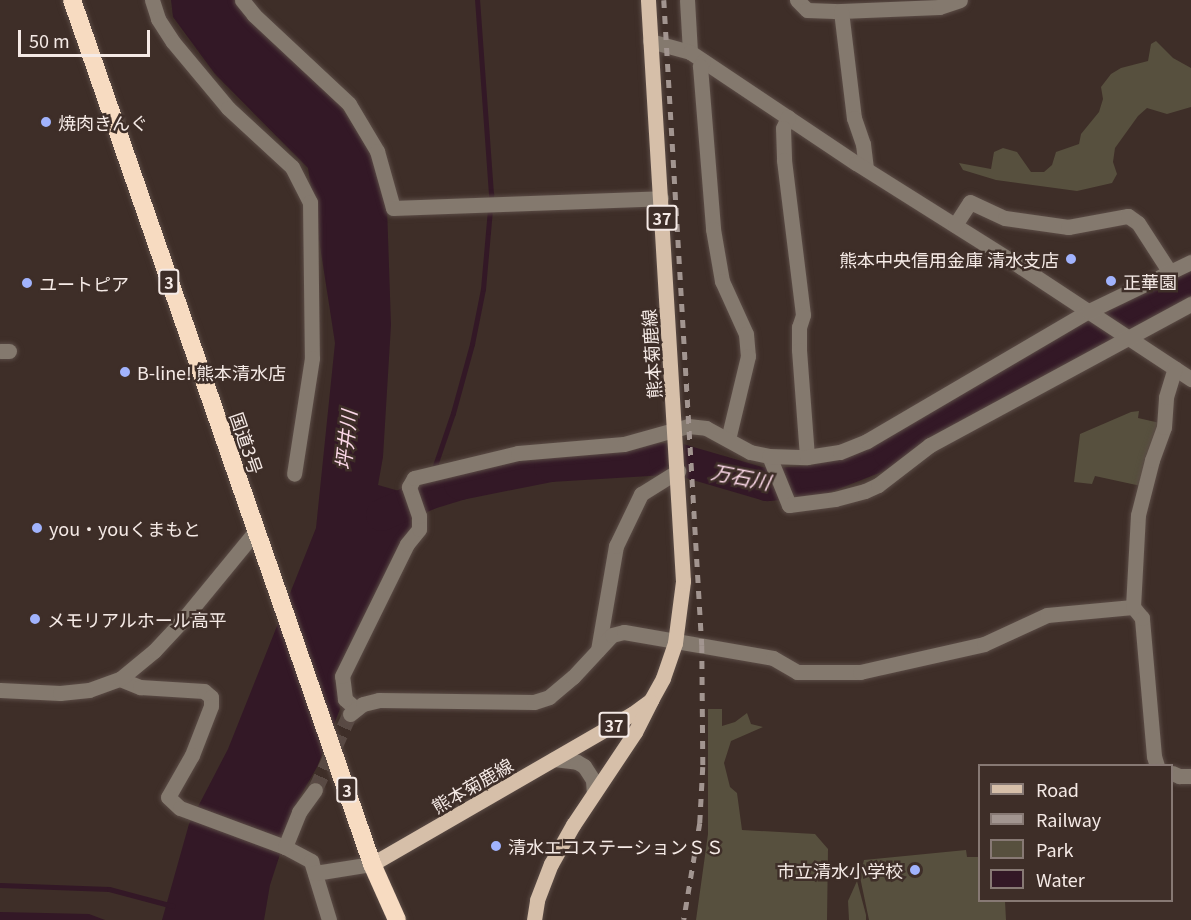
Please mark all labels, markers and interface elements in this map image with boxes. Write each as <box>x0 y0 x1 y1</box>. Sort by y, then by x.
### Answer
scale bar <box>21 18 153 56</box>
text: 50 m <box>29 27 70 53</box>
place label: 焼肉きんぐ <box>58 111 148 133</box>
marker: 焼肉きんぐ <box>39 115 53 129</box>
road number: 37 <box>646 205 678 231</box>
place label: 熊本中央信用金庫 清水支店 <box>839 248 1059 270</box>
marker: 熊本中央信用金庫 清水支店 <box>1064 252 1078 266</box>
road number: 3 <box>157 269 181 295</box>
place label: 正華園 <box>1123 270 1177 292</box>
place label: ユートピア <box>39 272 129 294</box>
marker: 正華園 <box>1104 274 1118 288</box>
marker: ユートピア <box>20 276 34 290</box>
street label: 熊本菊鹿線 <box>637 308 665 400</box>
place label: B-line! 熊本清水店 <box>137 361 286 383</box>
marker: B-line! 熊本清水店 <box>118 365 132 379</box>
street label: 国道3号 <box>226 409 268 477</box>
water label: 坪井川 <box>330 409 360 471</box>
water label: 万石川 <box>709 458 773 494</box>
place label: you・youくまもと <box>49 517 201 539</box>
marker: you・youくまもと <box>30 521 44 535</box>
place label: メモリアルホール高平 <box>47 608 227 630</box>
marker: メモリアルホール高平 <box>28 612 42 626</box>
road number: 37 <box>598 712 630 738</box>
street label: 熊本菊鹿線 <box>428 753 516 817</box>
legend <box>978 764 1173 902</box>
text: Road <box>1036 776 1079 802</box>
road number: 3 <box>335 777 359 803</box>
text: Railway <box>1036 806 1101 832</box>
place label: 清水エコステーションＳＳ <box>508 835 724 857</box>
text: Park <box>1036 836 1074 862</box>
marker: 清水エコステーションＳＳ <box>489 839 503 853</box>
place label: 市立清水小学校 <box>777 859 903 881</box>
marker: 市立清水小学校 <box>908 863 922 877</box>
text: Water <box>1036 866 1085 892</box>

